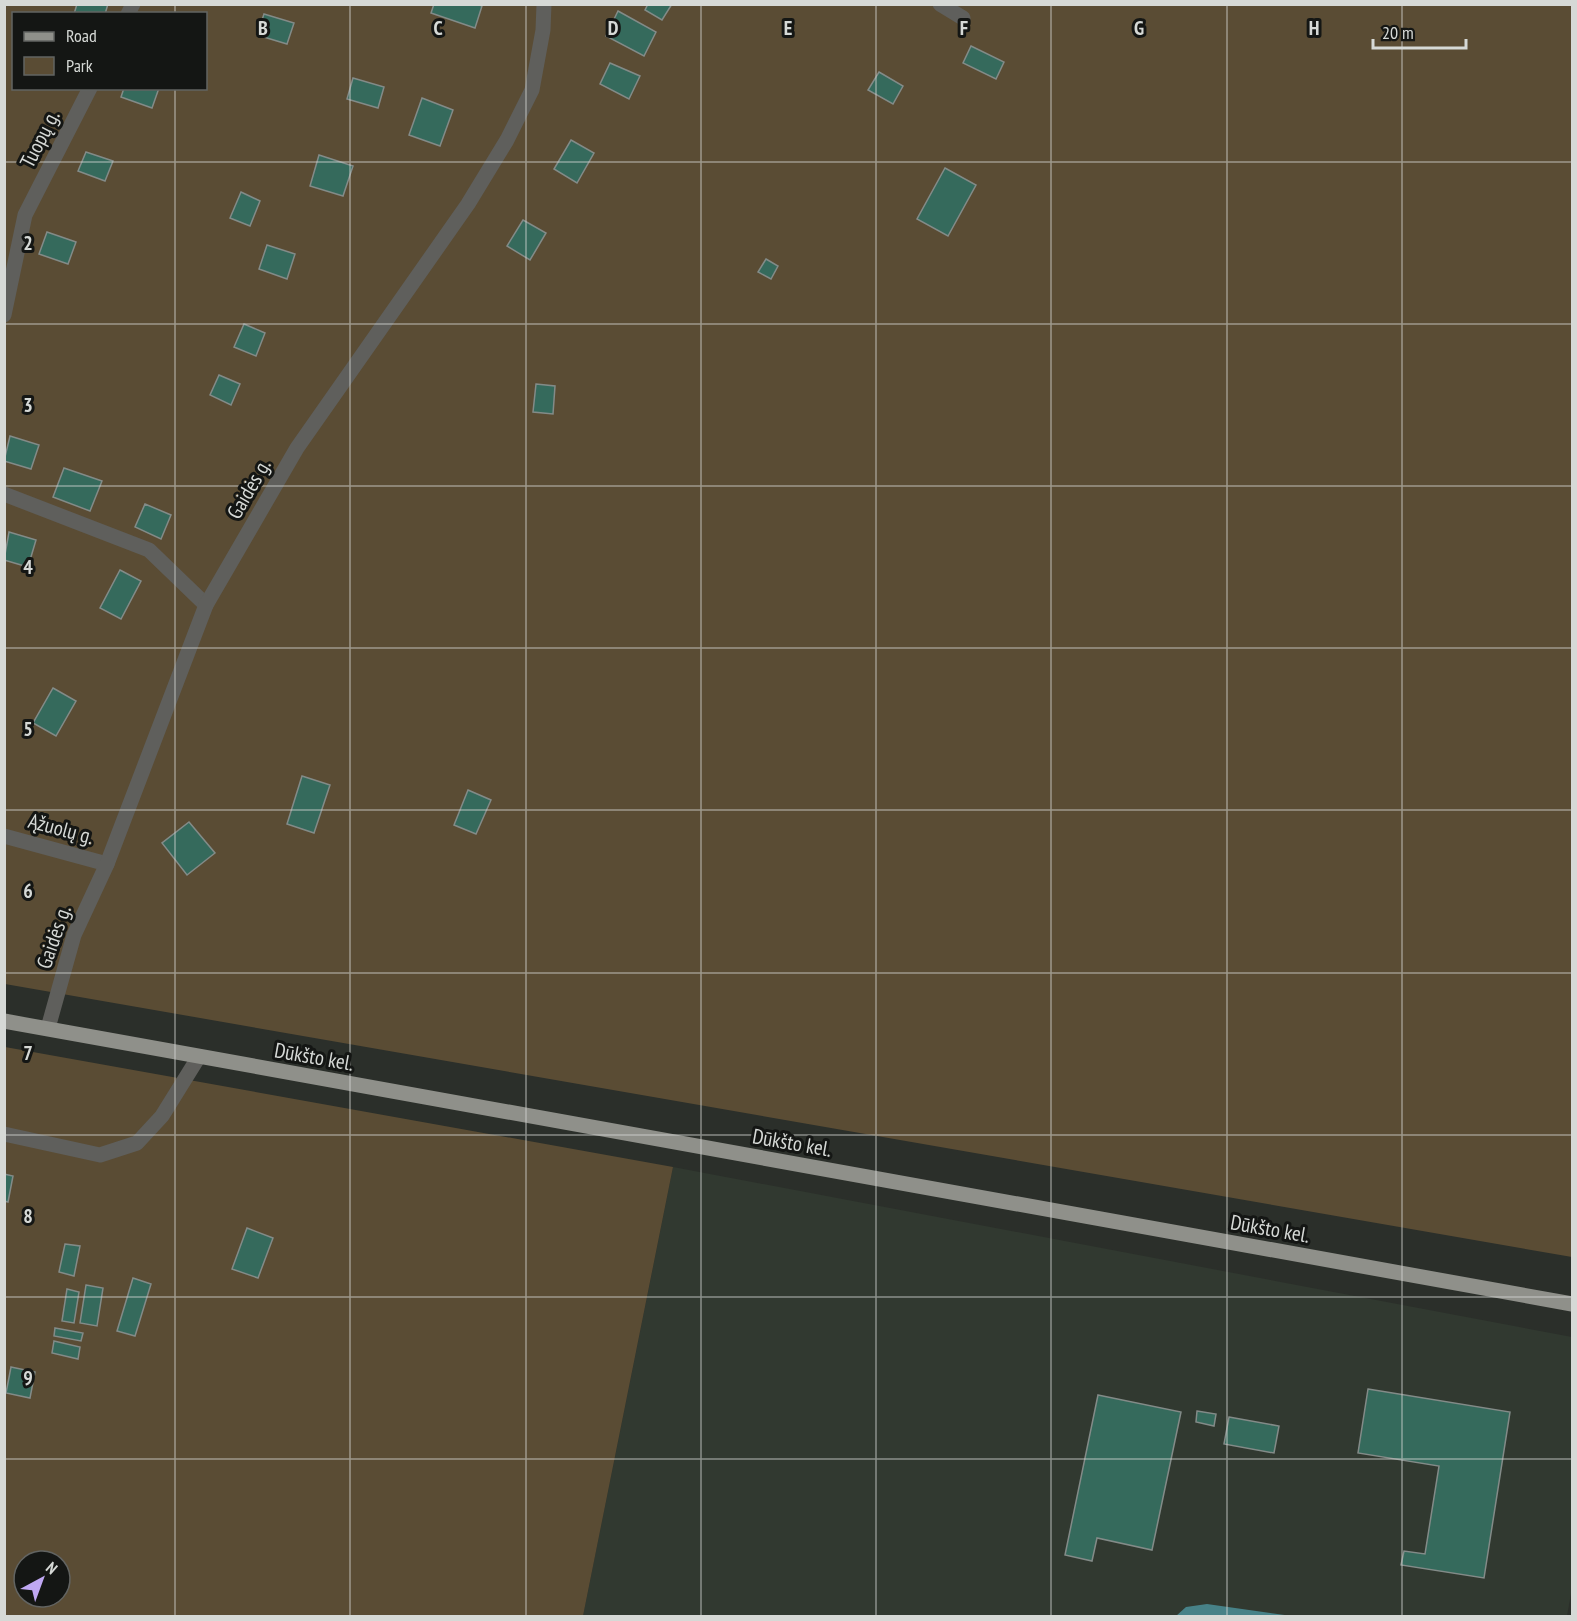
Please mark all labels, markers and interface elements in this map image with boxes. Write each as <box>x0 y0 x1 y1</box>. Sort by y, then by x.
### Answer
legend <box>12 12 207 90</box>
scale bar <box>1373 12 1466 50</box>
text: B <box>258 15 268 41</box>
text: C <box>433 15 443 41</box>
text: D <box>608 15 619 41</box>
text: E <box>784 15 792 41</box>
text: F <box>960 15 968 41</box>
text: G <box>1134 15 1144 41</box>
text: H <box>1309 15 1319 41</box>
text: 20 m <box>1382 21 1414 44</box>
text: Road <box>66 24 97 47</box>
text: Park <box>66 54 93 77</box>
street label: Tuopų g. <box>14 105 66 172</box>
text: 2 <box>23 230 33 256</box>
text: 3 <box>23 392 33 418</box>
street label: Gaidės g. <box>221 454 277 524</box>
text: 4 <box>23 554 33 580</box>
text: 5 <box>23 716 33 742</box>
street label: Ąžuolų g. <box>25 807 97 850</box>
text: 6 <box>23 878 33 904</box>
street label: Gaidės g. <box>30 902 77 972</box>
street label: Dūkšto kel. <box>272 1036 356 1077</box>
text: 7 <box>23 1040 33 1066</box>
street label: Dūkšto kel. <box>750 1122 834 1163</box>
text: 8 <box>23 1203 33 1229</box>
street label: Dūkšto kel. <box>1228 1208 1312 1249</box>
text: 9 <box>23 1365 33 1391</box>
north arrow <box>12 1549 72 1609</box>
text: N <box>42 1557 62 1578</box>

